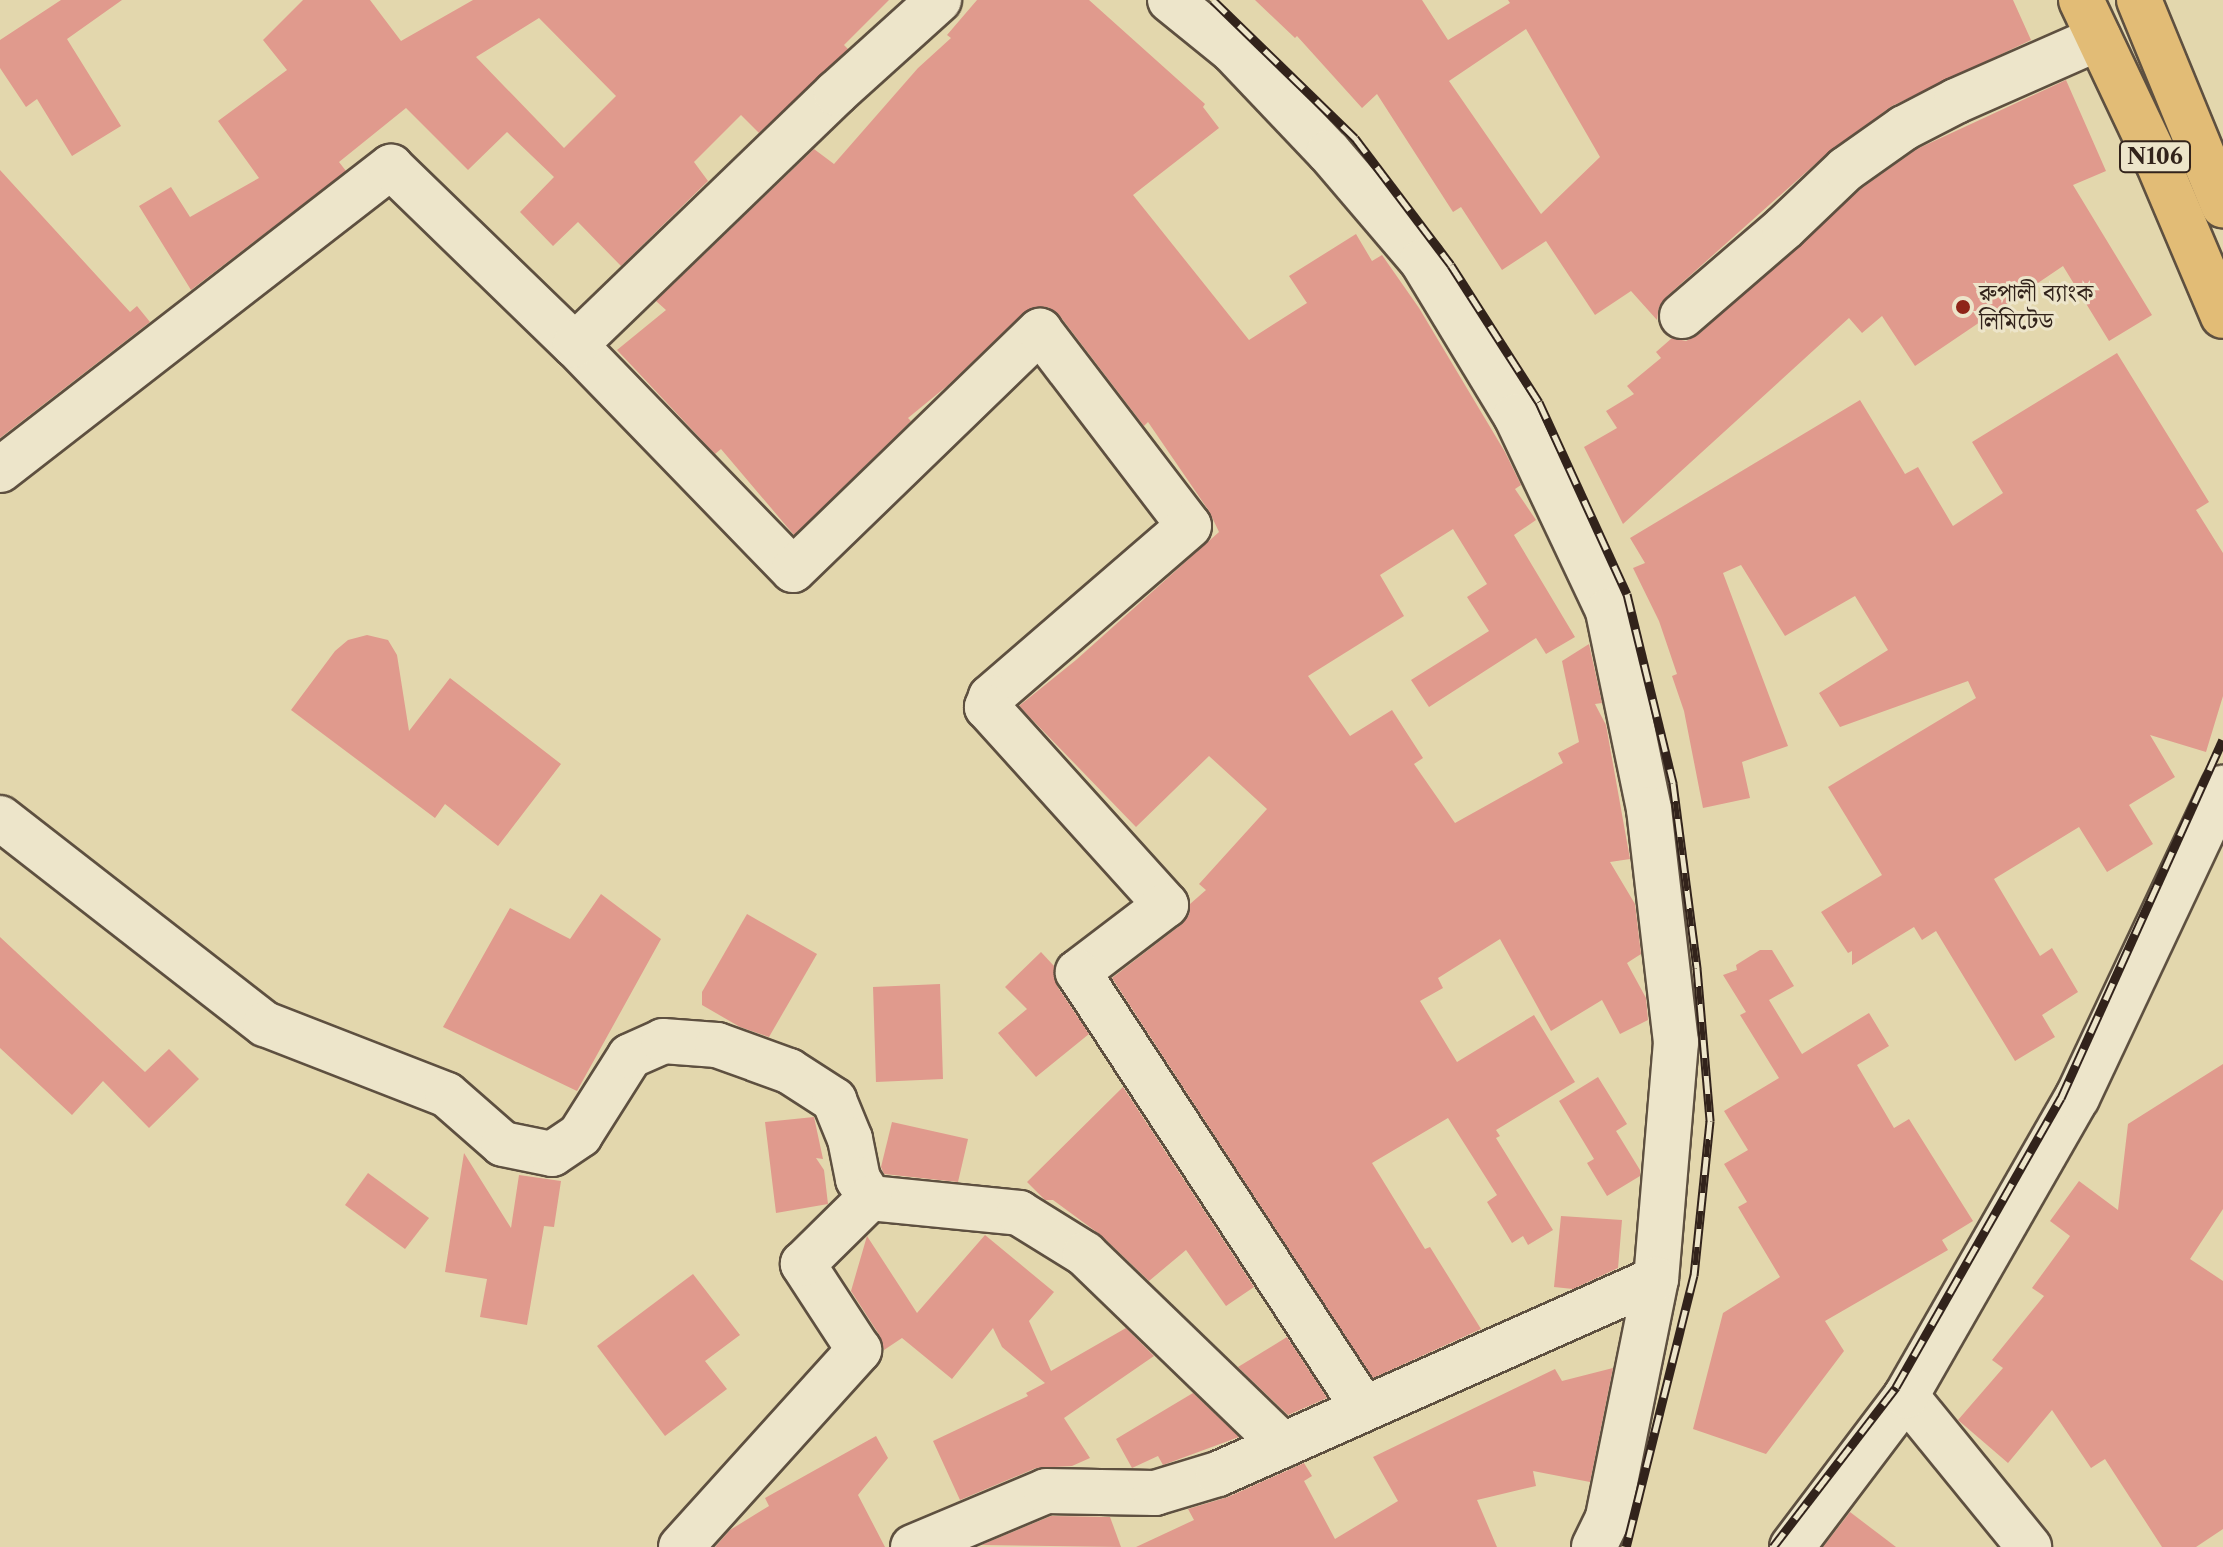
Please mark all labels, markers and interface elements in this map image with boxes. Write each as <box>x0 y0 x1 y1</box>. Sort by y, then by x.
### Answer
road number: N106 <box>2119 139 2191 175</box>
place label: রুপালী ব্যাংক লিমিটেড <box>1979 279 2093 335</box>
marker: রুপালী ব্যাংক লিমিটেড <box>1954 298 1972 316</box>

